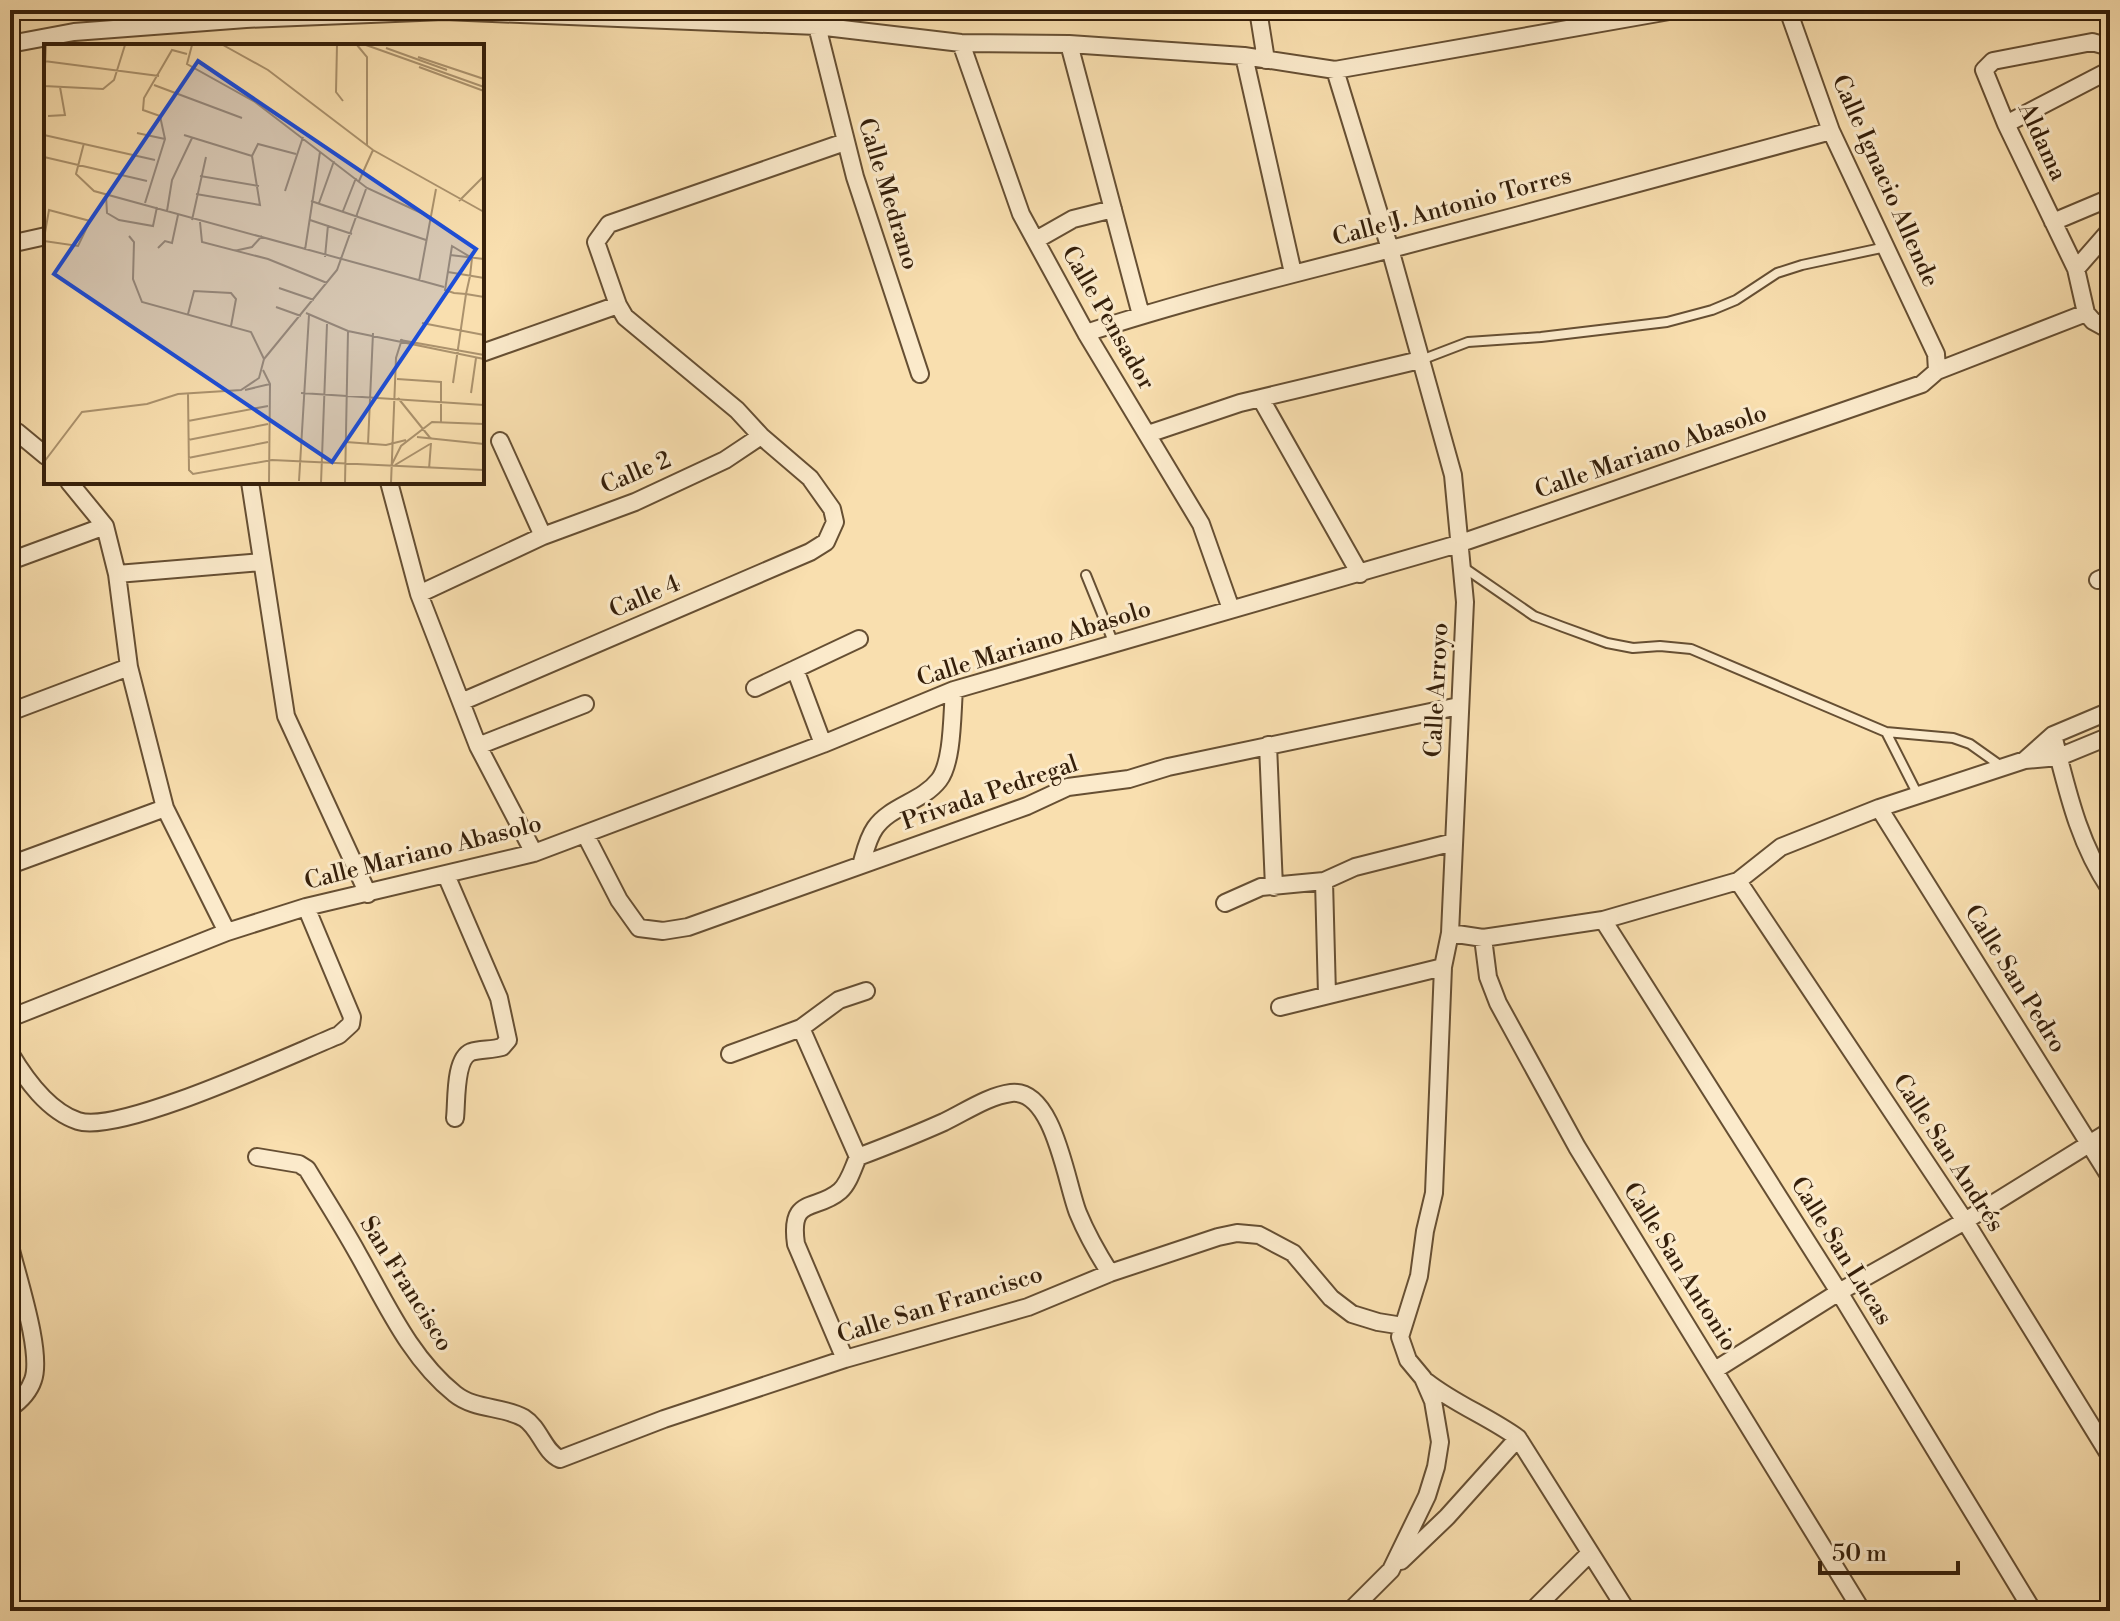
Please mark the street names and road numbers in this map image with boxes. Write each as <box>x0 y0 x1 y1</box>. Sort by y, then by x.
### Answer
street label: Calle Ignacio Allende <box>1825 70 1945 292</box>
street label: Aldama <box>2011 97 2073 187</box>
street label: Calle Medrano <box>851 114 925 274</box>
street label: Calle J. Antonio Torres <box>1329 161 1575 253</box>
street label: Calle Pensador <box>1055 241 1161 395</box>
street label: Calle Mariano Abasolo <box>1531 398 1771 506</box>
street label: Calle 2 <box>596 445 676 501</box>
street label: Calle 4 <box>605 569 685 625</box>
street label: Calle Mariano Abasolo <box>913 594 1155 694</box>
street label: Calle Arroyo <box>1418 622 1456 758</box>
street label: Privada Pedregal <box>898 749 1082 837</box>
street label: Calle Mariano Abasolo <box>301 809 545 897</box>
street label: Calle San Pedro <box>1957 899 2073 1059</box>
street label: Calle San Andrés <box>1886 1068 2010 1238</box>
street label: Calle San Lucas <box>1783 1171 1899 1331</box>
street label: Calle San Antonio <box>1616 1177 1744 1357</box>
street label: San Francisco <box>353 1211 459 1357</box>
street label: Calle San Francisco <box>834 1259 1046 1351</box>

